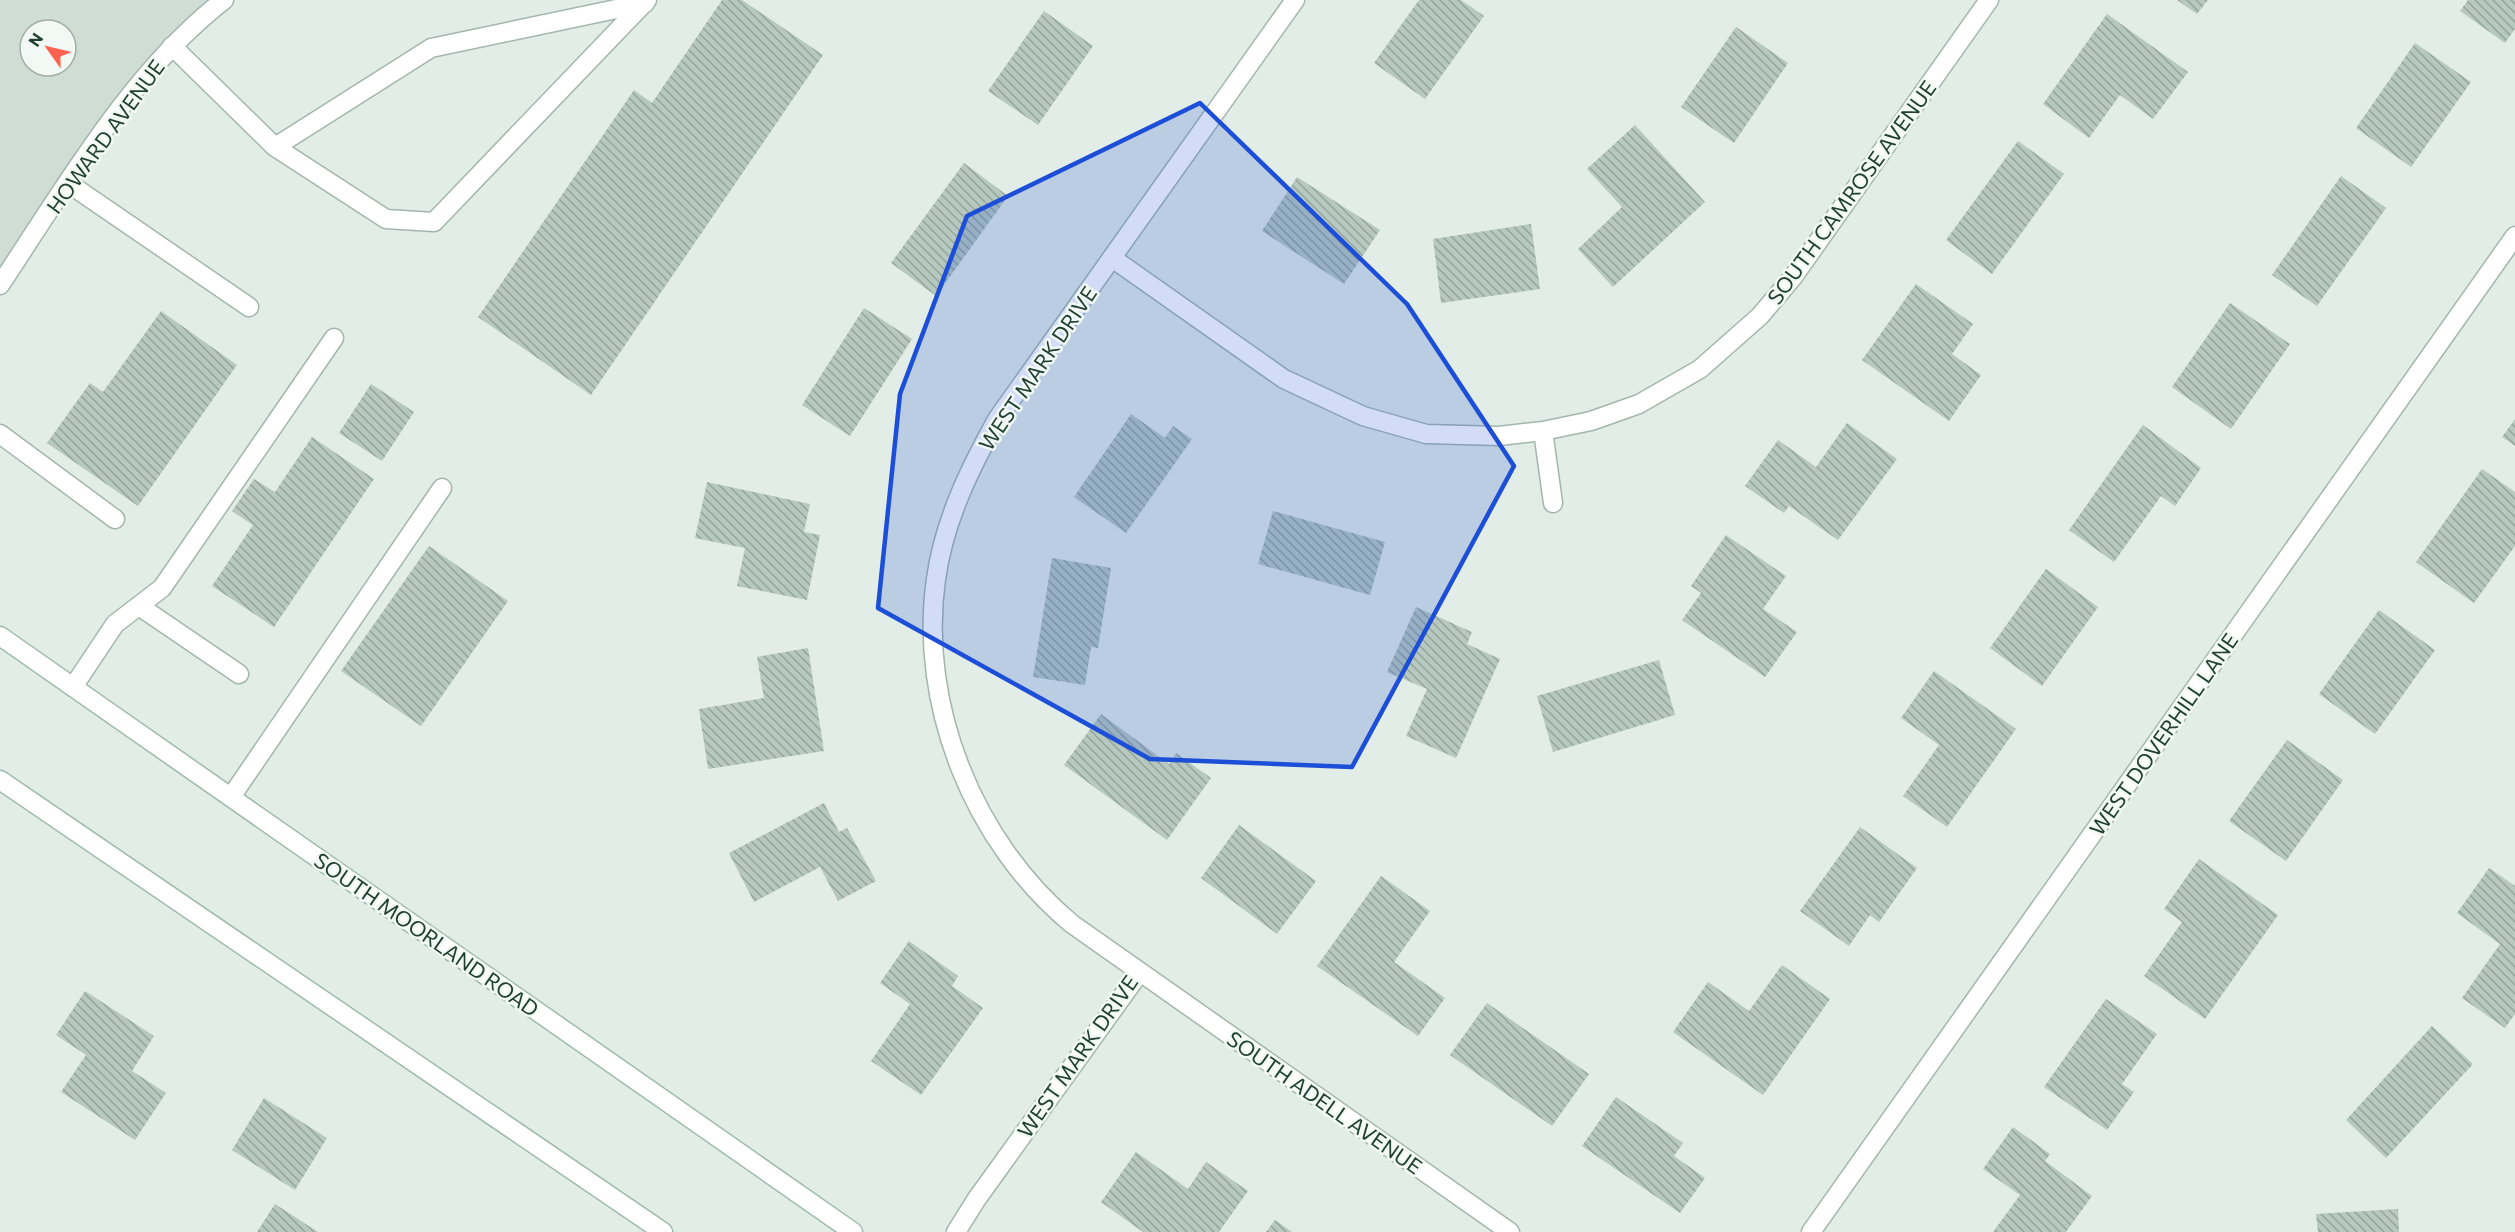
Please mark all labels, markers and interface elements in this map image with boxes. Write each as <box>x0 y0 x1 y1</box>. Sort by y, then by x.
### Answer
north arrow <box>18 18 78 78</box>
text: N <box>24 29 46 50</box>
street label: HOWARD AVENUE <box>41 54 169 218</box>
street label: SOUTH CAMROSE AVENUE <box>1761 75 1941 309</box>
street label: WEST MARK DRIVE <box>973 281 1101 455</box>
street label: WEST DOVERHILL LANE <box>2084 628 2242 840</box>
street label: SOUTH MOORLAND ROAD <box>310 847 544 1021</box>
street label: WEST MARK DRIVE <box>1012 970 1142 1142</box>
street label: SOUTH ADELL AVENUE <box>1223 1025 1427 1179</box>

